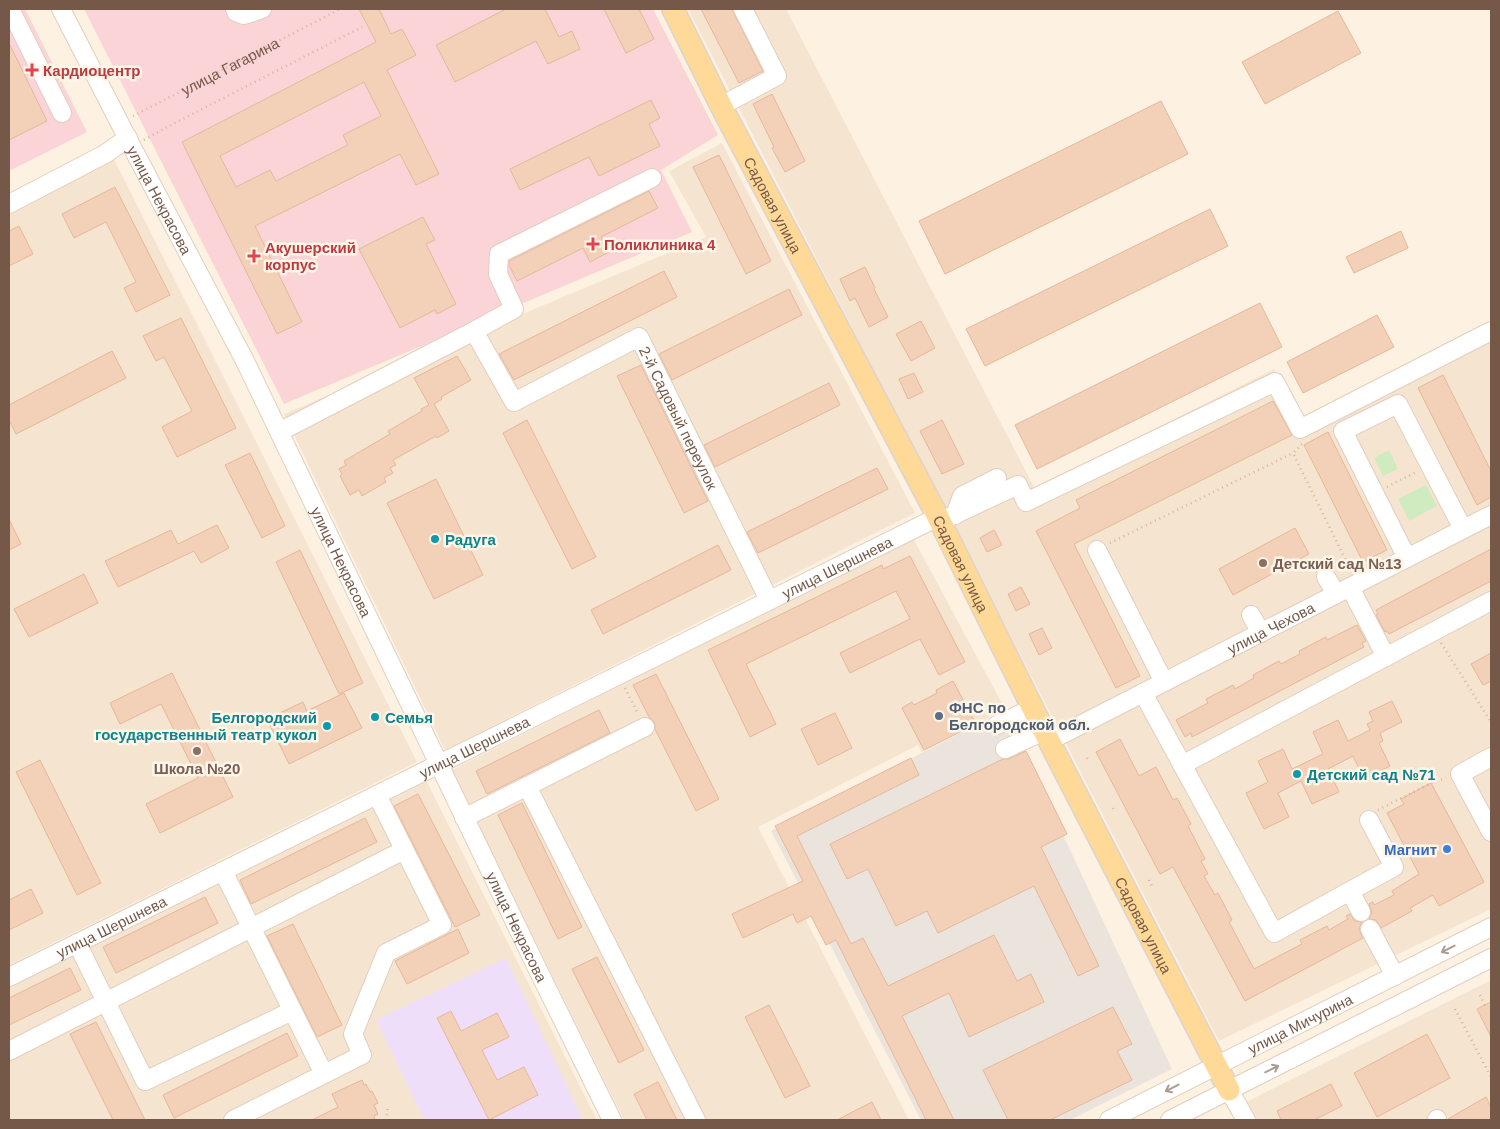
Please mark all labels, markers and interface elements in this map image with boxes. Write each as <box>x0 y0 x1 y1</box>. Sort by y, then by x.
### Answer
street label: улица Гагарина <box>178 33 282 98</box>
place label: Кардиоцентр <box>43 62 141 79</box>
marker: Кардиоцентр <box>25 63 39 77</box>
street label: улица Некрасова <box>124 143 196 258</box>
street label: Садовая улица <box>741 154 806 256</box>
place label: Поликлиника 4 <box>604 236 716 253</box>
marker: Поликлиника 4 <box>586 237 600 251</box>
place label: Акушерский корпус <box>265 239 356 273</box>
marker: Акушерский корпус <box>247 249 261 263</box>
street label: 2-й Садовый переулок <box>636 343 722 493</box>
street label: улица Некрасова <box>308 504 376 620</box>
street label: Садовая улица <box>930 512 993 616</box>
place label: Радуга <box>445 531 496 548</box>
street label: улица Шершнева <box>779 532 896 601</box>
marker: Радуга <box>429 533 441 545</box>
place label: Детский сад №13 <box>1273 555 1402 572</box>
marker: Детский сад №13 <box>1257 557 1269 569</box>
street label: улица Чехова <box>1224 598 1318 657</box>
place label: ФНС по Белгородской обл. <box>949 699 1090 733</box>
place label: Белгородский государственный театр кукол <box>95 709 317 743</box>
place label: Семья <box>385 709 433 726</box>
marker: ФНС по Белгородской обл. <box>933 710 945 722</box>
marker: Семья <box>369 711 381 723</box>
street label: улица Шершнева <box>416 712 533 781</box>
marker: Белгородский государственный театр кукол <box>321 720 333 732</box>
marker: Школа №20 <box>191 745 203 757</box>
place label: Школа №20 <box>154 760 240 777</box>
place label: Детский сад №71 <box>1307 766 1436 783</box>
marker: Детский сад №71 <box>1291 768 1303 780</box>
place label: Магнит <box>1384 841 1437 858</box>
marker: Магнит <box>1441 843 1453 855</box>
street label: улица Некрасова <box>483 869 551 985</box>
street label: Садовая улица <box>1112 874 1176 977</box>
street label: улица Шершнева <box>53 892 170 961</box>
one-way arrow <box>1441 945 1456 954</box>
street label: улица Мичурина <box>1245 990 1356 1057</box>
one-way arrow <box>1264 1063 1279 1073</box>
one-way arrow <box>1165 1084 1180 1093</box>

